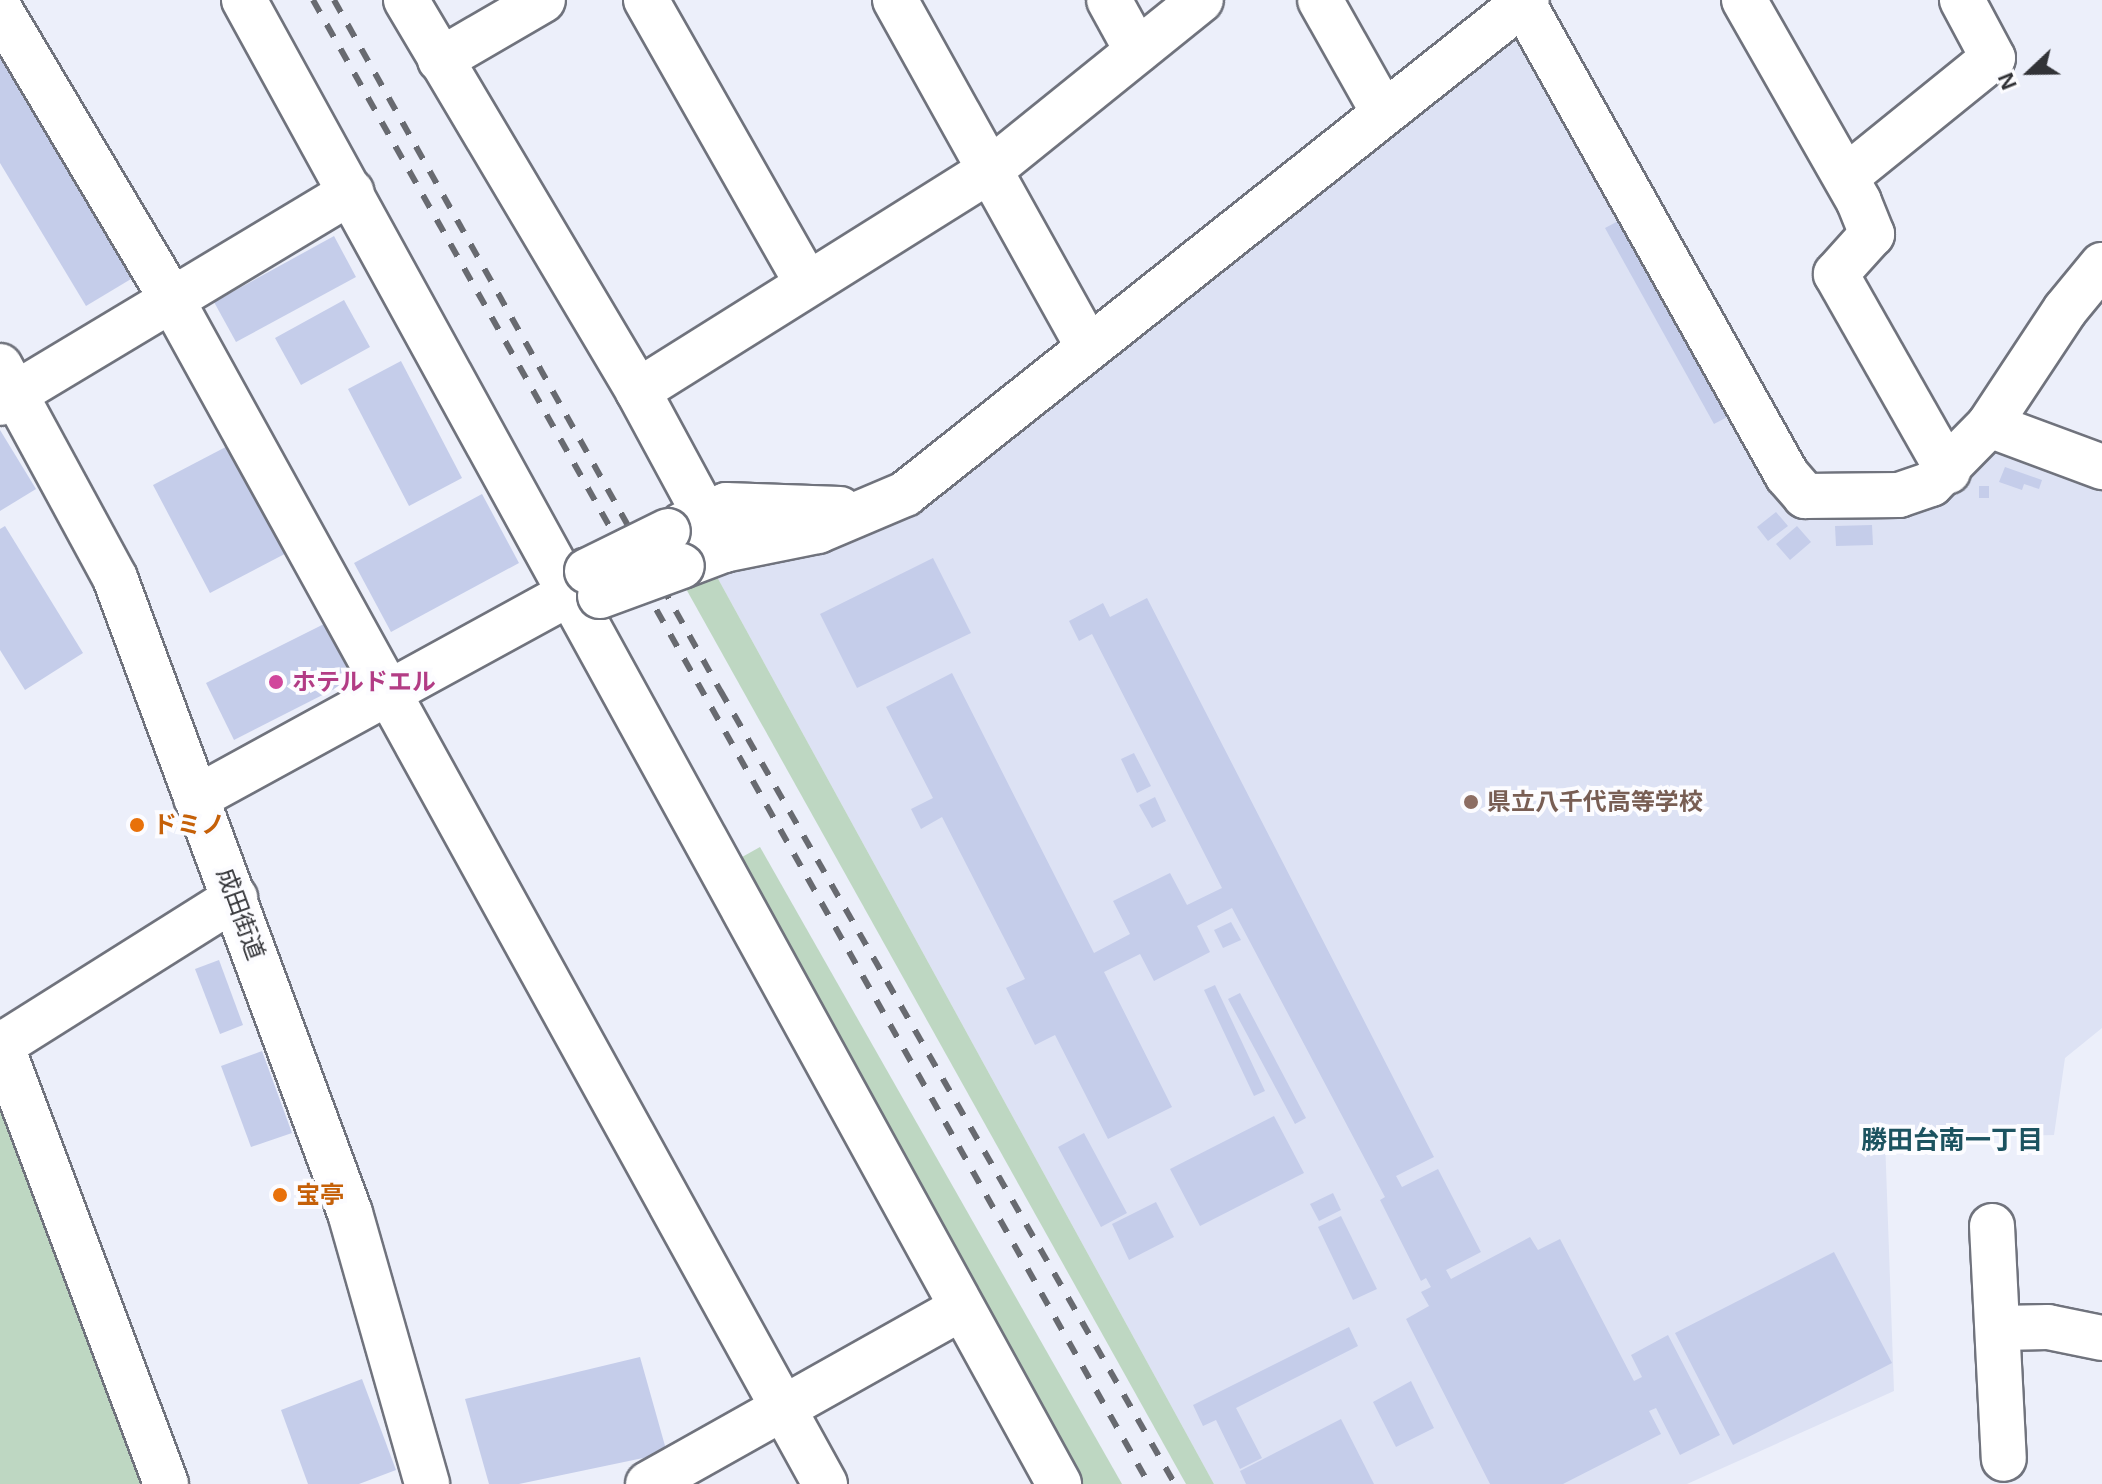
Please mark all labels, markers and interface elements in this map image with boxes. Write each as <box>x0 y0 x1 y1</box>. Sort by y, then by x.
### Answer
north arrow <box>1990 32 2070 112</box>
text: N <box>1993 69 2022 93</box>
place label: ホテルドエル <box>292 668 436 696</box>
marker: ホテルドエル <box>267 673 285 691</box>
place label: 県立八千代高等学校 <box>1487 788 1703 816</box>
marker: 県立八千代高等学校 <box>1462 793 1480 811</box>
place label: ドミノ <box>153 811 225 839</box>
marker: ドミノ <box>128 816 146 834</box>
street label: 成田街道 <box>211 864 271 964</box>
district label: 勝田台南一丁目 <box>1861 1125 2043 1157</box>
place label: 宝亭 <box>296 1181 344 1209</box>
marker: 宝亭 <box>271 1186 289 1204</box>

